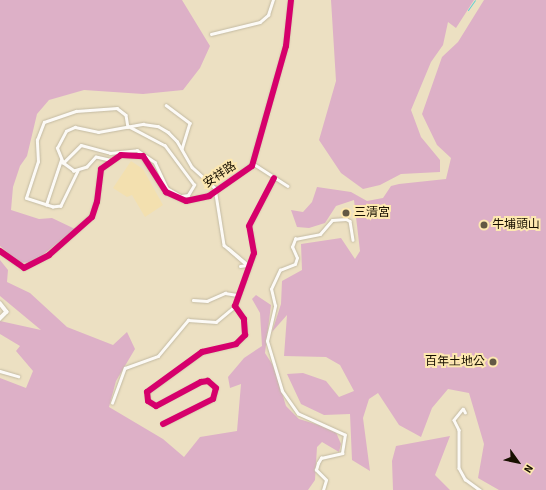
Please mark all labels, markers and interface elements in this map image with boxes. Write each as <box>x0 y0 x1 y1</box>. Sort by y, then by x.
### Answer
street label: 安祥路 <box>201 159 239 191</box>
place label: 三清宮 <box>354 206 390 220</box>
marker: 三清宮 <box>341 208 351 218</box>
place label: 牛埔頭山 <box>492 218 540 232</box>
marker: 牛埔頭山 <box>479 220 489 230</box>
place label: 百年土地公 <box>425 355 485 369</box>
marker: 百年土地公 <box>488 357 498 367</box>
north arrow <box>498 442 538 482</box>
text: N <box>520 462 537 476</box>

